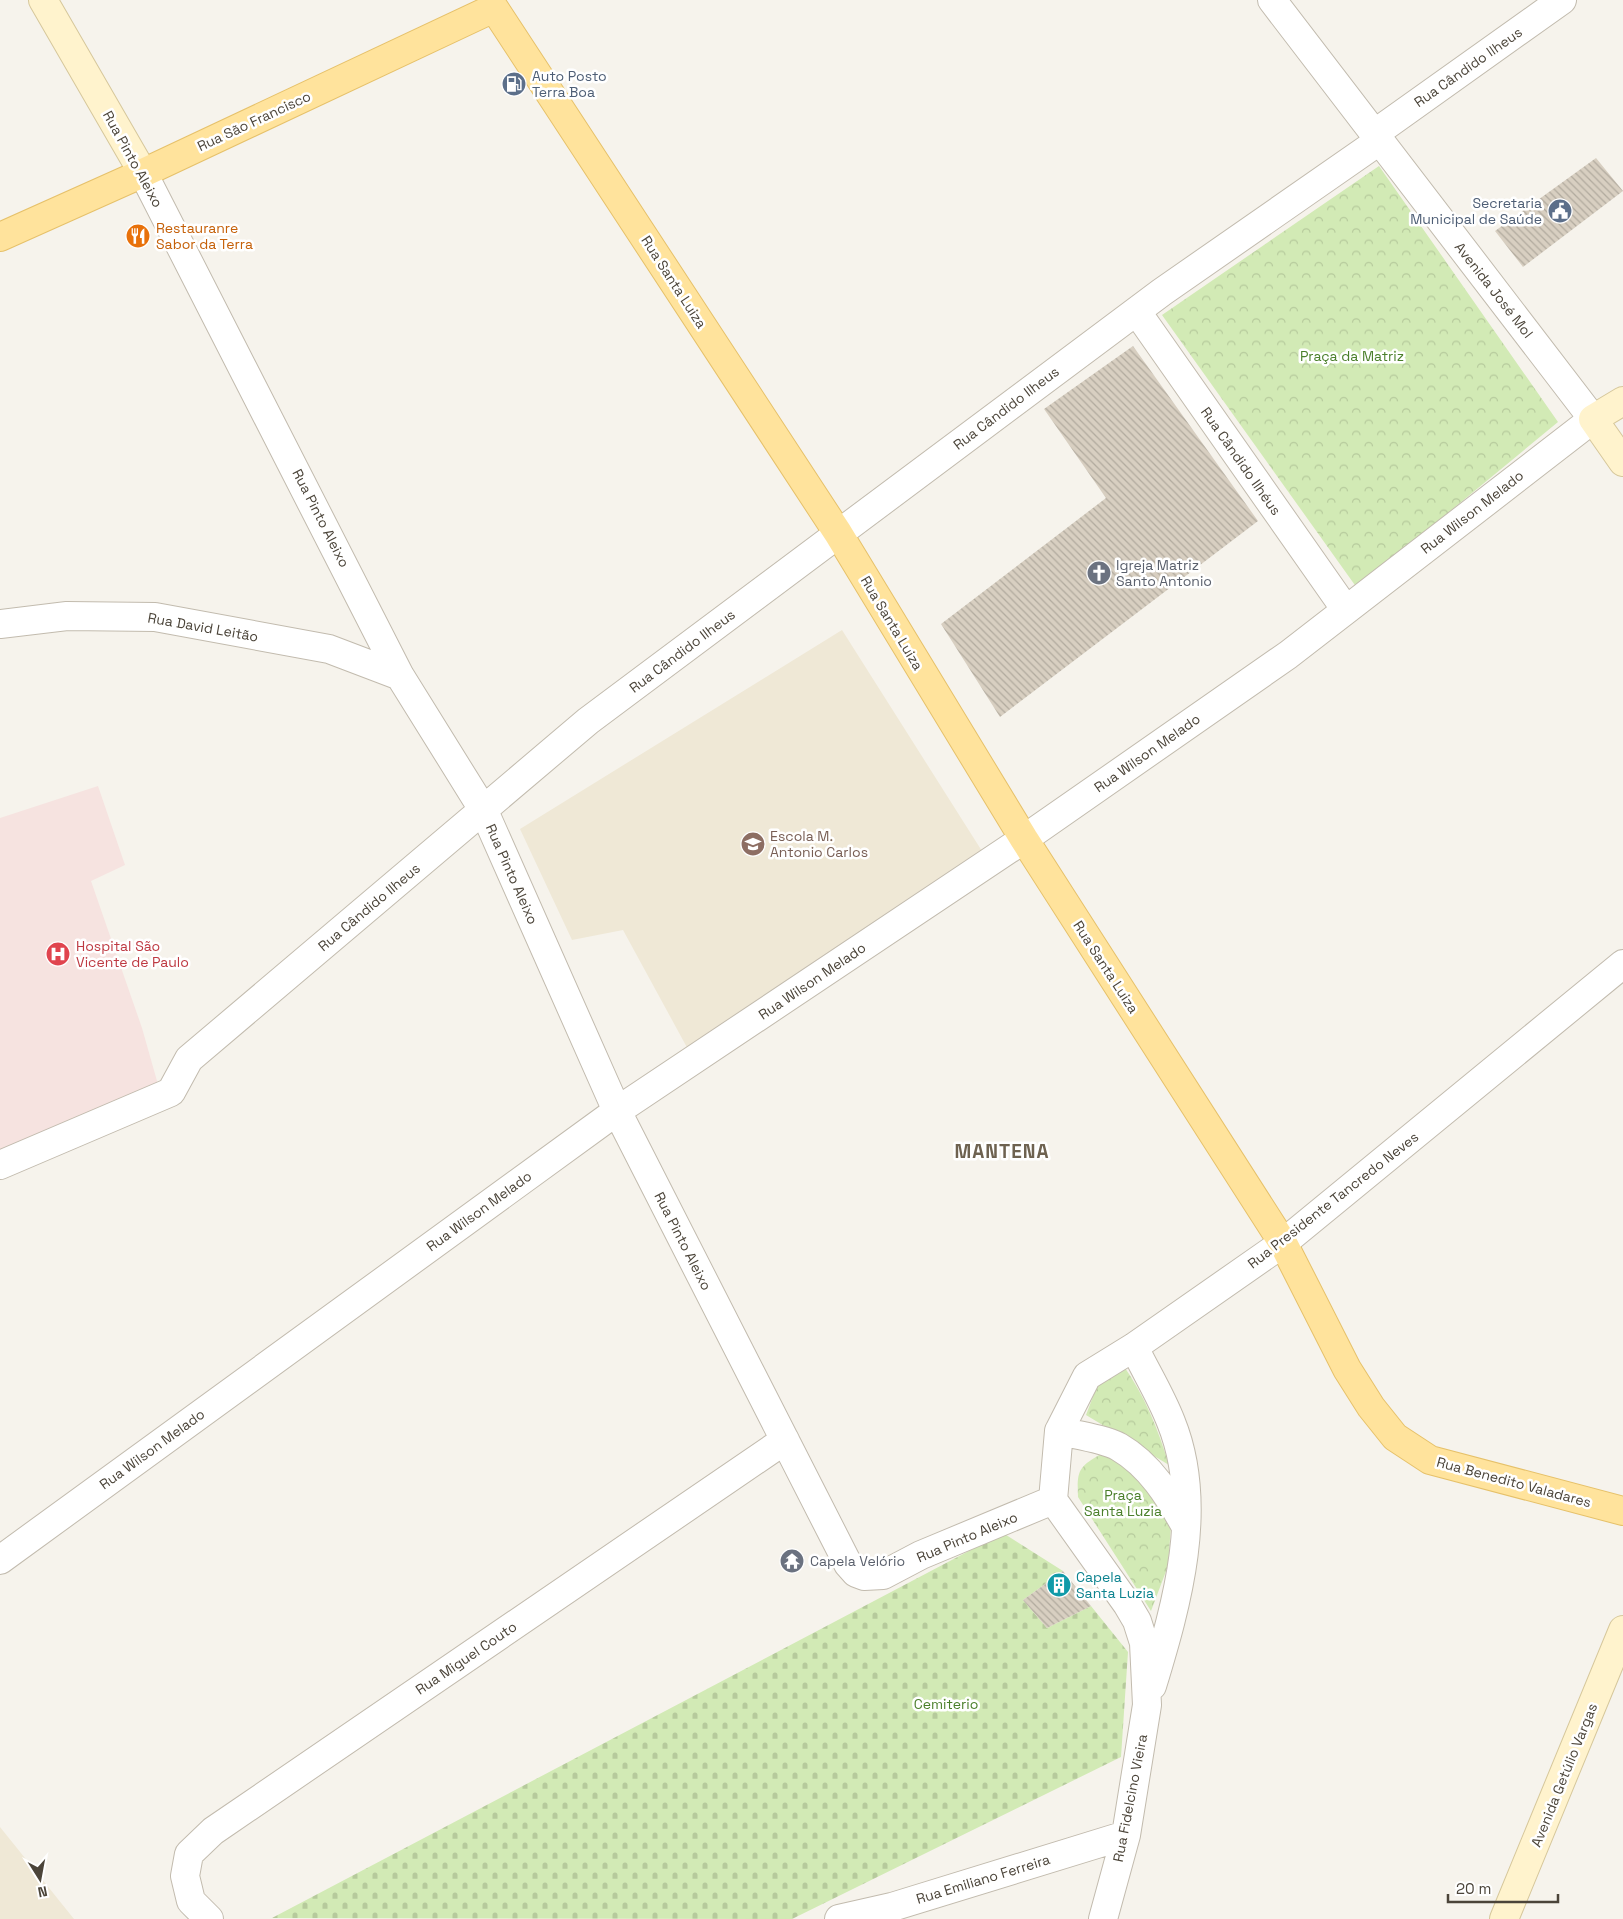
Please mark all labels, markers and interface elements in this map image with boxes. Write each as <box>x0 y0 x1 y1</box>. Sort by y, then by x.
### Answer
street label: Rua Cândido Ilheus <box>1410 23 1526 111</box>
place label: Auto Posto Terra Boa <box>532 67 607 101</box>
fuel station icon: Auto Posto Terra Boa <box>501 71 527 97</box>
street label: Rua São Francisco <box>194 87 314 155</box>
street label: Rua Pinto Aleixo <box>99 107 167 211</box>
place label: Secretaria Municipal de Saúde <box>1410 194 1542 228</box>
public building icon: Secretaria Municipal de Saúde <box>1547 198 1573 224</box>
place label: Restauranre Sabor da Terra <box>156 219 253 253</box>
restaurant icon: Restauranre Sabor da Terra <box>125 223 151 249</box>
street label: Rua Santa Luiza <box>637 232 711 332</box>
street label: Avenida José Mol <box>1451 238 1537 342</box>
park label: Praça da Matriz <box>1300 347 1404 365</box>
street label: Rua Cândido Ilheus <box>949 362 1063 454</box>
street label: Rua Cândido Ilhéus <box>1197 403 1285 519</box>
street label: Rua Pinto Aleixo <box>288 466 354 570</box>
street label: Rua Wilson Melado <box>1417 466 1527 558</box>
place label: Igreja Matriz Santo Antonio <box>1116 556 1212 590</box>
church icon: Igreja Matriz Santo Antonio <box>1086 560 1112 586</box>
street label: Rua Santa Luiza <box>857 573 927 673</box>
street label: Rua Cândido Ilheus <box>625 605 739 697</box>
street label: Rua David Leitão <box>146 608 260 646</box>
street label: Rua Wilson Melado <box>1090 710 1204 796</box>
street label: Rua Pinto Aleixo <box>482 821 542 927</box>
place label: Escola M. Antonio Carlos <box>770 827 868 861</box>
school or university icon: Escola M. Antonio Carlos <box>740 831 766 857</box>
street label: Rua Cândido Ilheus <box>314 859 424 955</box>
street label: Rua Santa Luiza <box>1069 917 1143 1017</box>
place label: Hospital São Vicente de Paulo <box>76 937 189 971</box>
street label: Rua Wilson Melado <box>755 938 869 1024</box>
hospital icon: Hospital São Vicente de Paulo <box>45 941 71 967</box>
street label: Rua Presidente Tancredo Neves <box>1244 1128 1422 1272</box>
district label: MANTENA <box>954 1139 1050 1164</box>
street label: Rua Wilson Melado <box>423 1167 535 1255</box>
street label: Rua Pinto Aleixo <box>650 1189 716 1293</box>
street label: Rua Wilson Melado <box>96 1405 208 1493</box>
street label: Rua Benedito Valadares <box>1435 1453 1593 1511</box>
park label: Praça Santa Luzia <box>1084 1486 1162 1520</box>
street label: Rua Pinto Aleixo <box>914 1508 1020 1566</box>
temple icon: Capela Velório <box>779 1548 805 1574</box>
place label: Capela Velório <box>810 1552 905 1570</box>
place label: Capela Santa Luzia <box>1076 1568 1154 1602</box>
building icon: Capela Santa Luzia <box>1046 1572 1072 1598</box>
street label: Rua Miguel Couto <box>412 1617 520 1699</box>
park label: Cemiterio <box>914 1695 978 1713</box>
street label: Avenida Getúlio Vargas <box>1527 1700 1601 1850</box>
street label: Rua Fidelcino Vieira <box>1109 1732 1151 1864</box>
street label: Rua Emiliano Ferreira <box>914 1850 1052 1908</box>
north arrow <box>15 1854 65 1904</box>
scale bar <box>1448 1872 1558 1904</box>
text: 20 m <box>1456 1879 1491 1898</box>
text: N <box>36 1882 49 1901</box>

